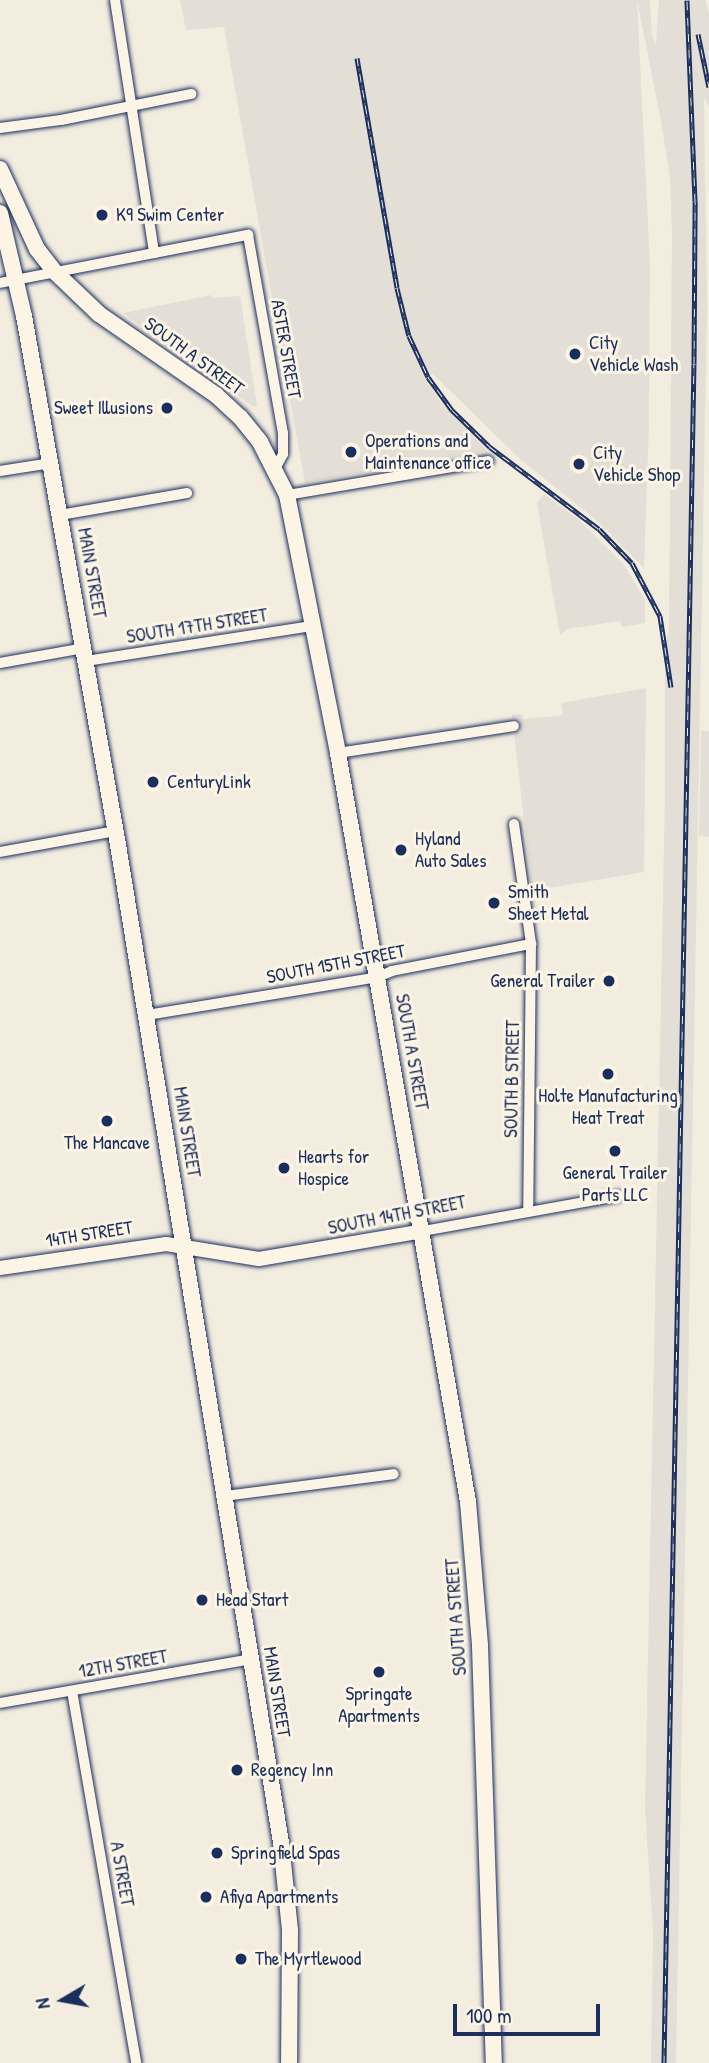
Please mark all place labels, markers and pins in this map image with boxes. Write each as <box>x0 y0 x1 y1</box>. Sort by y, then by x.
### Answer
place label: K9 Swim Center <box>116 204 224 226</box>
marker: K9 Swim Center <box>94 207 110 223</box>
place label: City Vehicle Wash <box>589 332 678 376</box>
marker: City Vehicle Wash <box>567 346 583 362</box>
place label: Sweet Illusions <box>54 397 153 419</box>
marker: Sweet Illusions <box>159 400 175 416</box>
place label: Operations and Maintenance office <box>365 430 491 474</box>
place label: City Vehicle Shop <box>593 442 680 486</box>
marker: Operations and Maintenance office <box>343 444 359 460</box>
marker: City Vehicle Shop <box>571 456 587 472</box>
place label: CenturyLink <box>167 771 251 793</box>
marker: CenturyLink <box>145 774 161 790</box>
place label: Hyland Auto Sales <box>415 828 487 872</box>
marker: Hyland Auto Sales <box>393 842 409 858</box>
place label: Smith Sheet Metal <box>508 881 589 925</box>
marker: Smith Sheet Metal <box>486 895 502 911</box>
place label: General Trailer <box>490 970 595 992</box>
marker: General Trailer <box>601 973 617 989</box>
marker: Holte Manufacturing Heat Treat <box>600 1066 616 1082</box>
place label: Holte Manufacturing Heat Treat <box>538 1085 678 1129</box>
marker: The Mancave <box>99 1113 115 1129</box>
place label: The Mancave <box>64 1132 150 1154</box>
marker: General Trailer Parts LLC <box>607 1143 623 1159</box>
place label: Hearts for Hospice <box>298 1146 369 1190</box>
marker: Hearts for Hospice <box>276 1160 292 1176</box>
place label: General Trailer Parts LLC <box>563 1162 667 1206</box>
place label: Head Start <box>216 1589 288 1611</box>
marker: Head Start <box>194 1592 210 1608</box>
marker: Springate Apartments <box>371 1664 387 1680</box>
place label: Springate Apartments <box>338 1683 420 1727</box>
place label: Regency Inn <box>251 1759 333 1781</box>
marker: Regency Inn <box>229 1762 245 1778</box>
place label: Springfield Spas <box>231 1842 340 1864</box>
marker: Springfield Spas <box>209 1845 225 1861</box>
place label: Afiya Apartments <box>220 1886 338 1908</box>
marker: Afiya Apartments <box>198 1889 214 1905</box>
place label: The Myrtlewood <box>255 1948 361 1970</box>
marker: The Myrtlewood <box>233 1951 249 1967</box>

